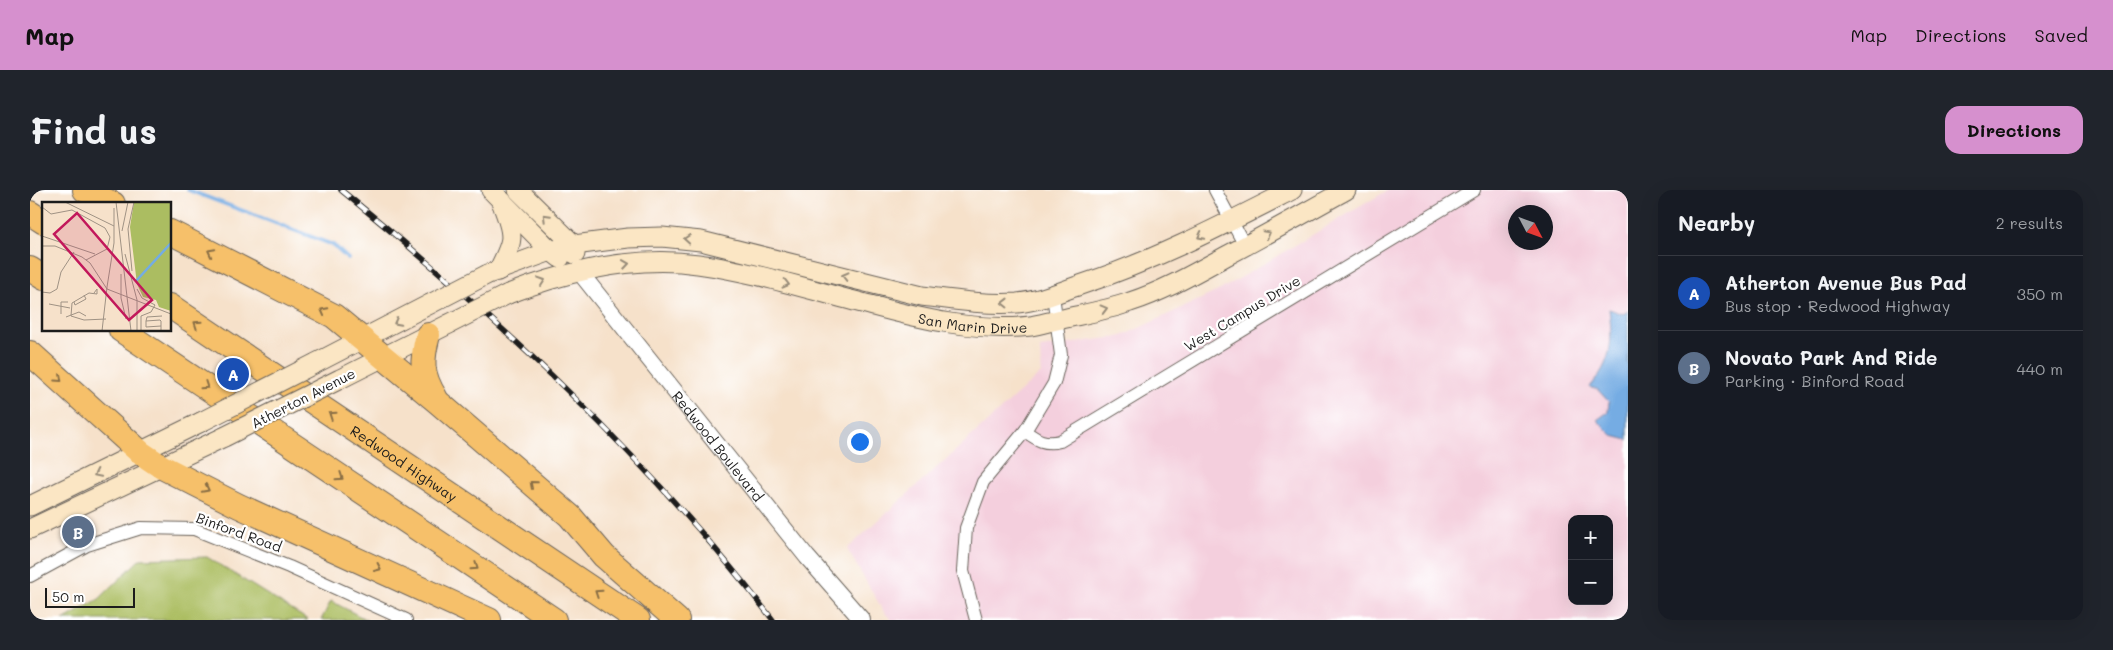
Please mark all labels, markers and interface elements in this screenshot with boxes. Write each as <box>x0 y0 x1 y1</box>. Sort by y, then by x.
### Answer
text: Map <box>25 20 74 51</box>
text: Map <box>1850 23 1887 47</box>
text: Directions <box>1915 23 2007 47</box>
text: Saved <box>2035 23 2088 47</box>
button: Directions <box>1945 106 2083 154</box>
text: Find us <box>30 107 157 153</box>
inset map <box>42 202 171 331</box>
north arrow <box>1508 205 1553 250</box>
text: Nearby <box>1678 209 1755 236</box>
text: 2 results <box>1996 212 2063 233</box>
one-way arrow <box>543 214 552 223</box>
one-way arrow <box>1198 230 1207 240</box>
one-way arrow <box>1262 230 1271 240</box>
one-way arrow <box>683 234 691 245</box>
one-way arrow <box>208 248 217 258</box>
one-way arrow <box>622 259 630 269</box>
text: Atherton Avenue Bus Pad <box>1725 270 1966 295</box>
street label: West Campus Drive <box>1180 271 1304 355</box>
one-way arrow <box>842 272 850 282</box>
one-way arrow <box>538 276 546 286</box>
one-way arrow <box>781 278 790 289</box>
text: A <box>1688 283 1700 304</box>
text: 350 m <box>2017 283 2063 304</box>
text: Bus stop · Redwood Highway <box>1725 295 1950 316</box>
one-way arrow <box>1001 298 1008 308</box>
one-way arrow <box>1100 305 1108 315</box>
one-way arrow <box>320 307 329 317</box>
street label: San Marin Drive <box>917 308 1028 337</box>
one-way arrow <box>393 315 402 325</box>
one-way arrow <box>193 321 202 331</box>
text: Novato Park And Ride <box>1725 345 1937 370</box>
pin: A <box>217 355 249 393</box>
text: B <box>1689 358 1699 379</box>
text: 440 m <box>2016 358 2063 379</box>
street label: Atherton Avenue <box>248 364 358 432</box>
text: Parking · Binford Road <box>1725 370 1904 391</box>
one-way arrow <box>54 373 63 382</box>
one-way arrow <box>200 380 209 389</box>
street label: Redwood Boulevard <box>668 387 768 505</box>
one-way arrow <box>328 412 338 421</box>
street label: Redwood Highway <box>347 421 461 506</box>
your location <box>847 429 873 455</box>
one-way arrow <box>93 468 102 478</box>
one-way arrow <box>335 471 344 480</box>
one-way arrow <box>530 481 539 490</box>
one-way arrow <box>201 483 210 493</box>
street label: Binford Road <box>194 508 285 556</box>
pin: B <box>62 513 94 551</box>
map controls <box>1568 515 1613 605</box>
button: + <box>1568 515 1613 560</box>
button: − <box>1568 560 1613 605</box>
one-way arrow <box>470 561 479 570</box>
one-way arrow <box>373 562 382 573</box>
scale bar <box>45 585 135 608</box>
text: 50 m <box>52 587 84 606</box>
one-way arrow <box>594 590 604 599</box>

